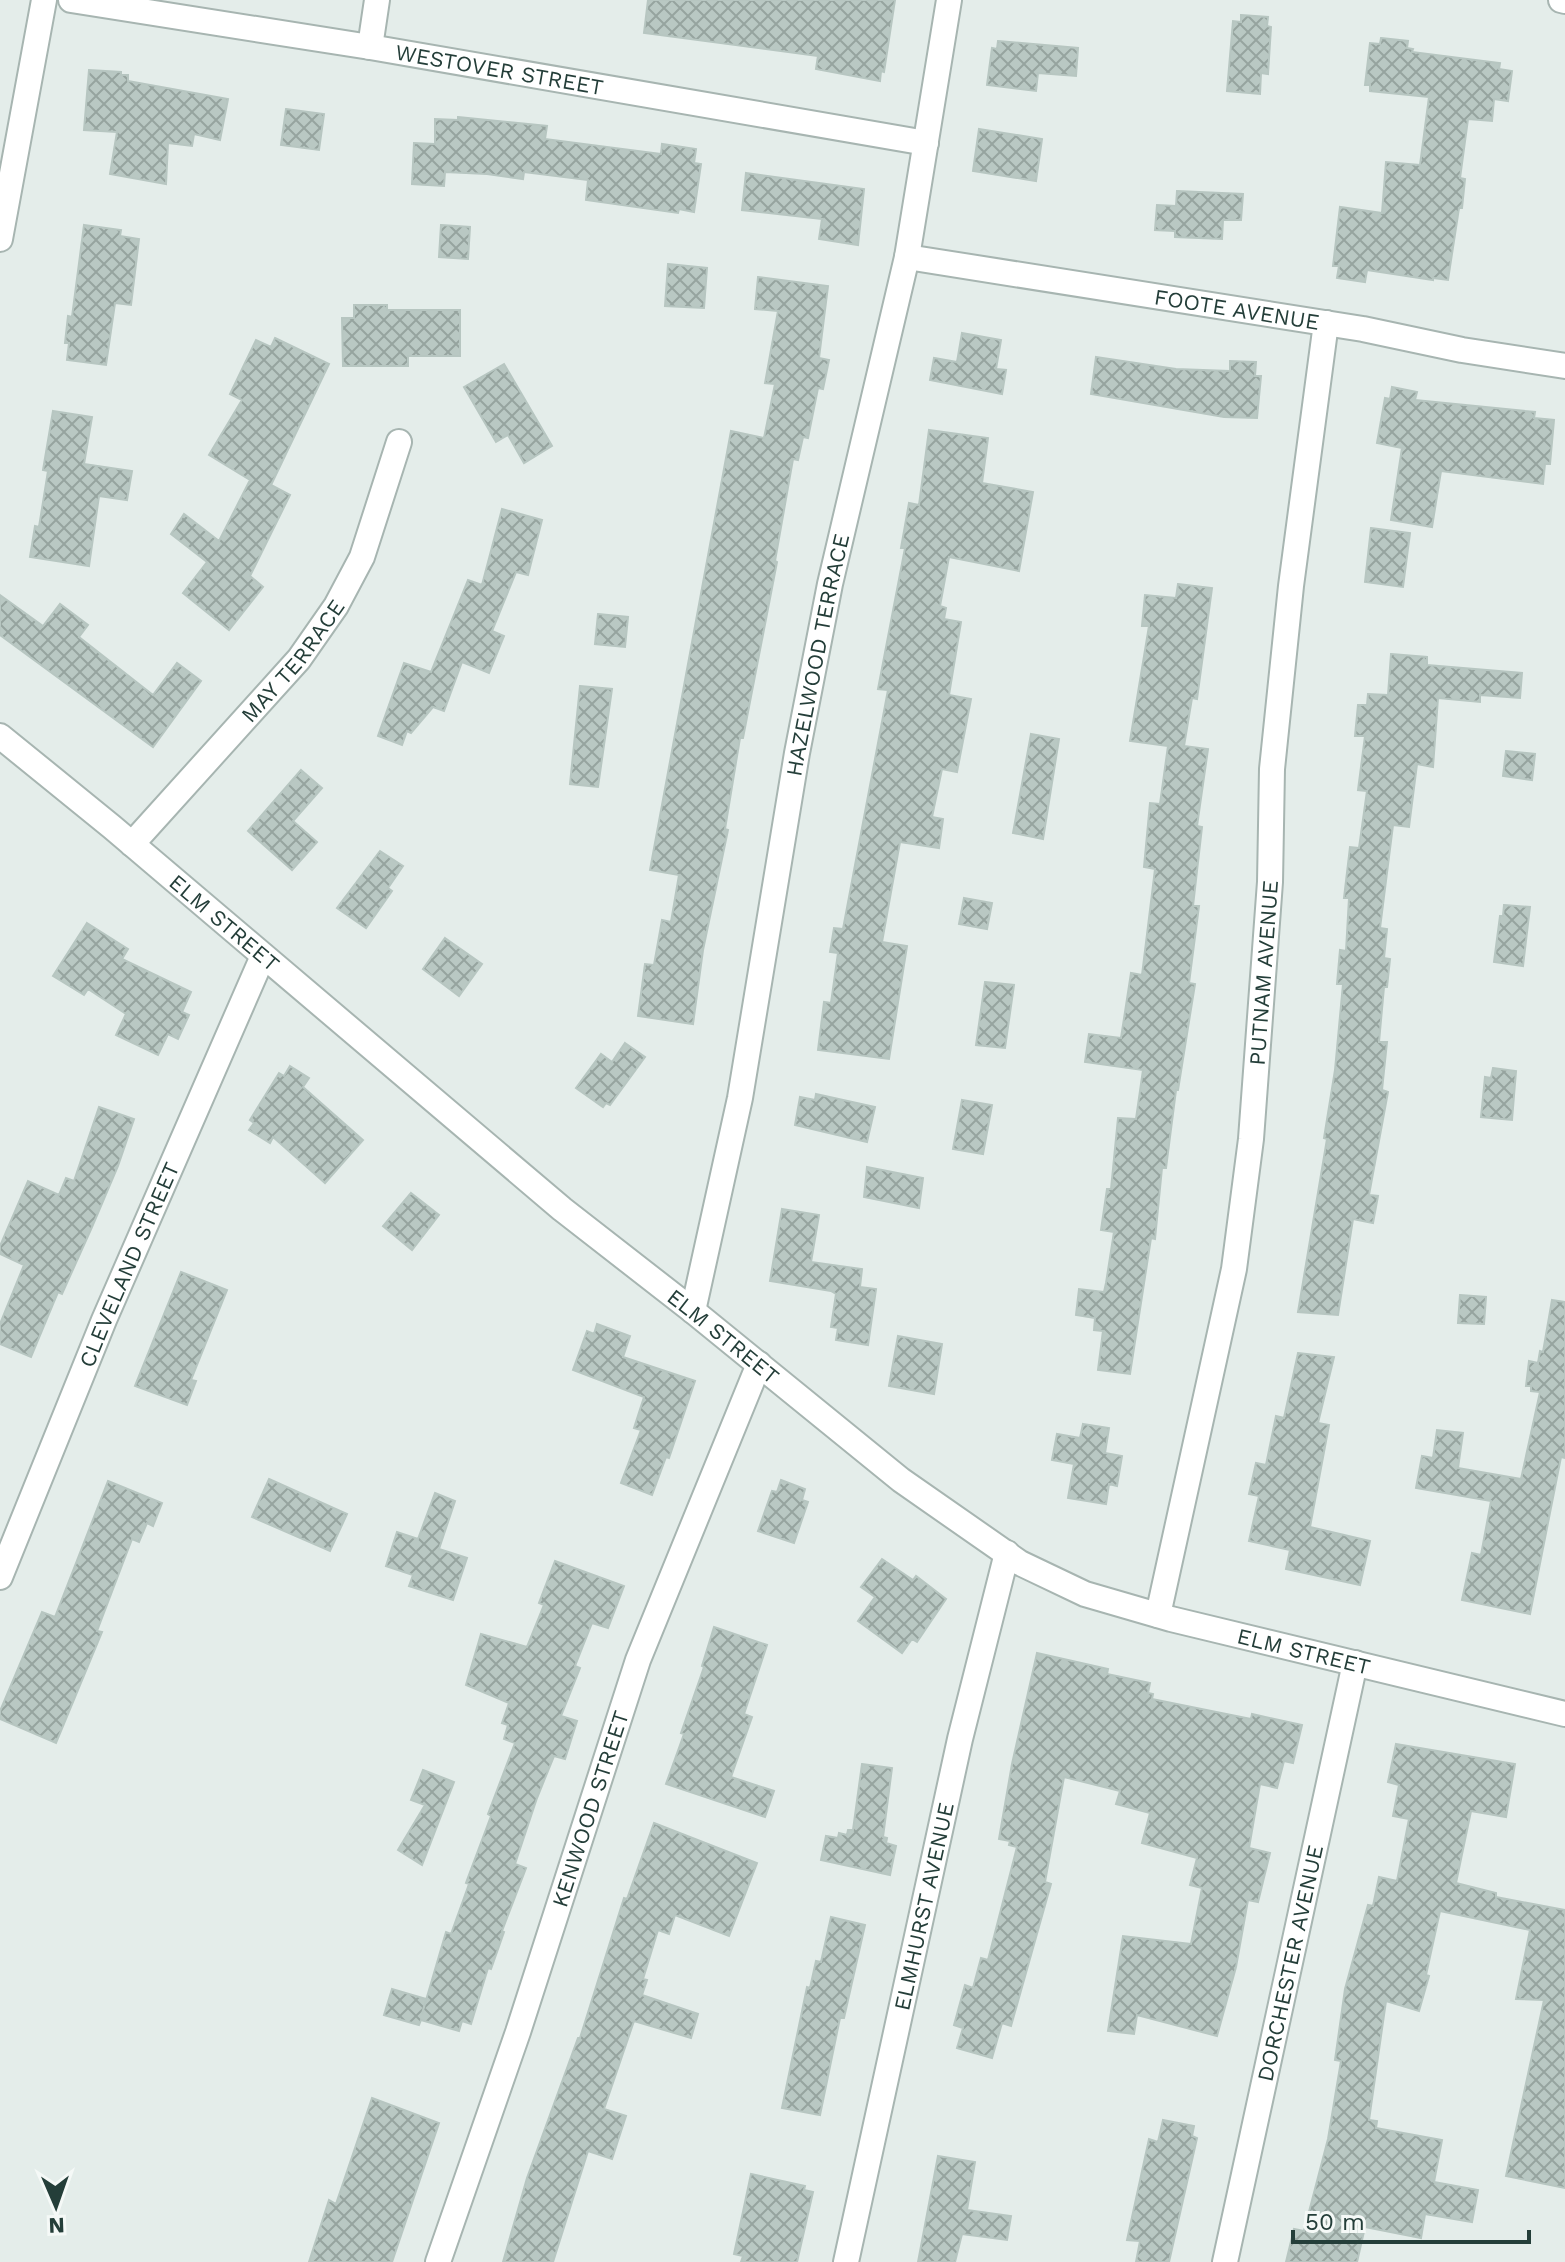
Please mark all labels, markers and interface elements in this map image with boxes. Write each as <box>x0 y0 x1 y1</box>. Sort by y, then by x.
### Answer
street label: WESTOVER STREET <box>393 40 605 100</box>
street label: FOOTE AVENUE <box>1152 284 1321 335</box>
street label: HAZELWOOD TERRACE <box>781 531 854 778</box>
street label: MAY TERRACE <box>236 595 350 727</box>
street label: ELM STREET <box>164 869 284 977</box>
street label: PUTNAM AVENUE <box>1244 879 1283 1066</box>
street label: CLEVELAND STREET <box>74 1158 184 1371</box>
street label: ELM STREET <box>662 1284 784 1389</box>
street label: ELM STREET <box>1235 1623 1373 1680</box>
street label: KENWOOD STREET <box>547 1708 634 1910</box>
street label: ELMHURST AVENUE <box>889 1800 959 2013</box>
street label: DORCHESTER AVENUE <box>1253 1842 1328 2084</box>
north arrow <box>16 2166 96 2246</box>
scale bar <box>1293 2194 1529 2244</box>
text: 50 m <box>1305 2208 1365 2236</box>
text: N <box>48 2213 65 2238</box>

